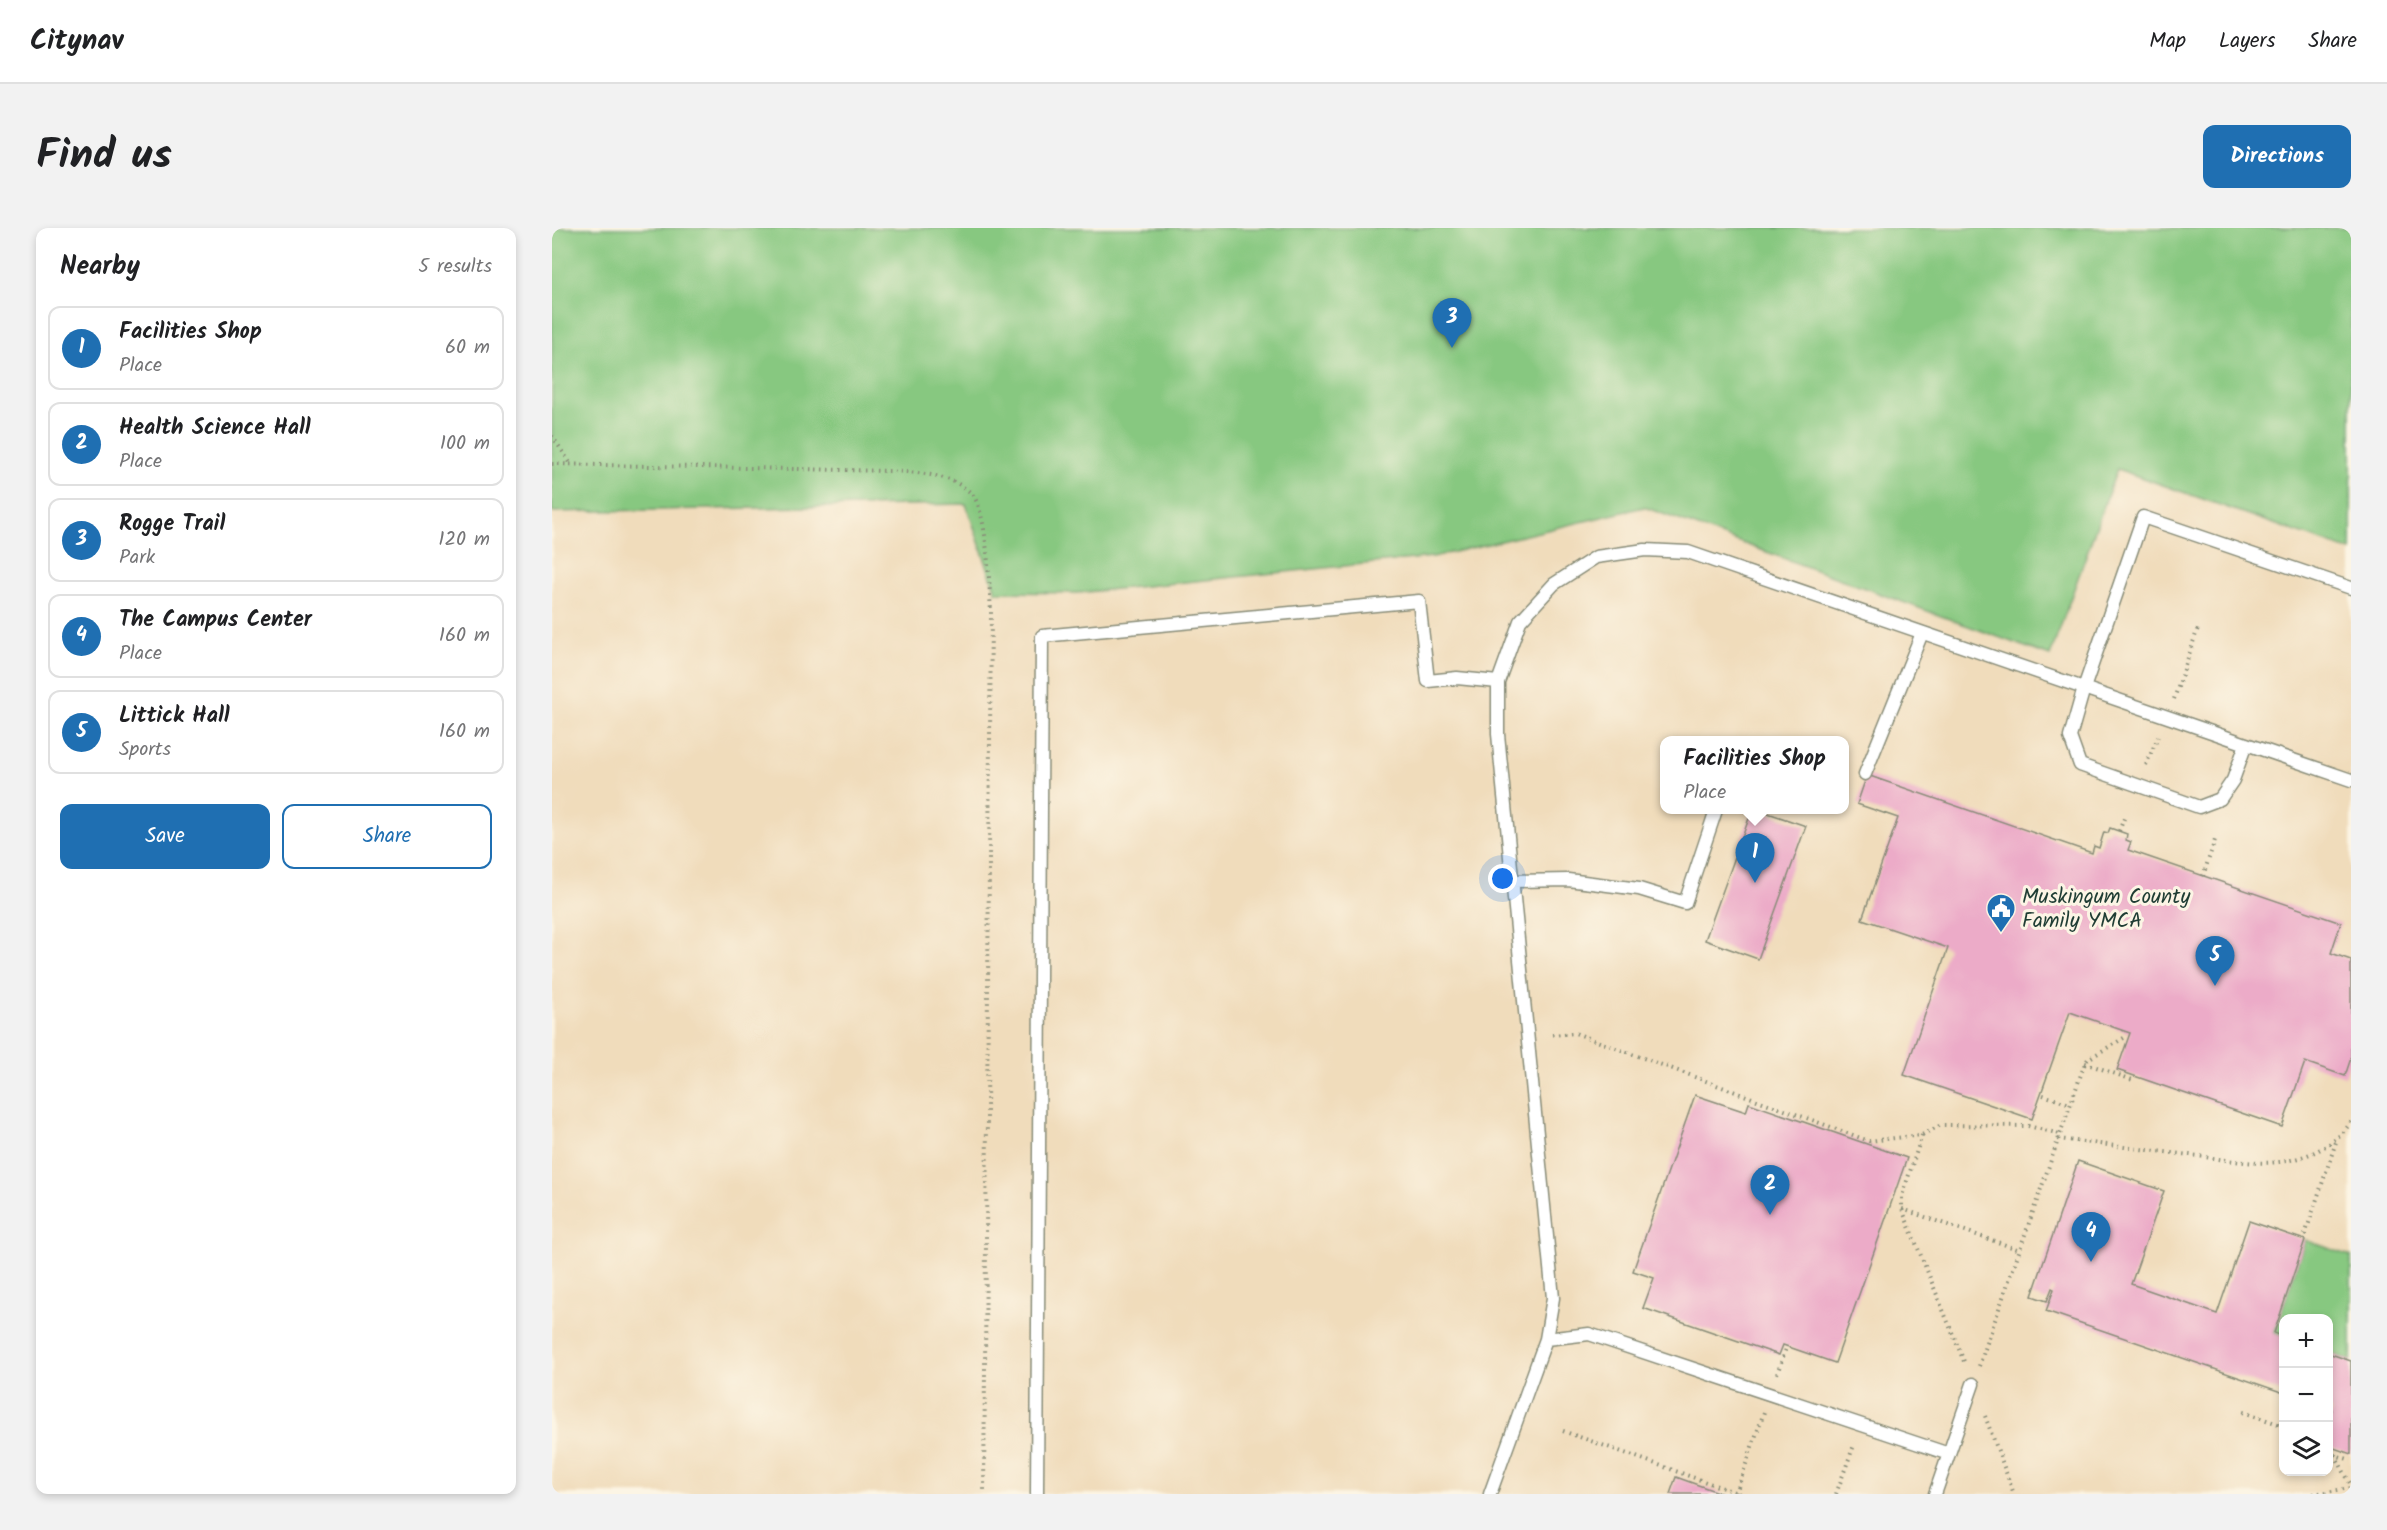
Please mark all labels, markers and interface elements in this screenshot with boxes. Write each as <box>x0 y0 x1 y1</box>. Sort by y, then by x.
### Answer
text: Citynav <box>30 19 123 64</box>
text: Map <box>2149 25 2186 58</box>
text: Layers <box>2219 25 2275 58</box>
text: Share <box>2308 25 2357 58</box>
text: Find us <box>36 123 172 190</box>
button: Directions <box>2203 125 2351 188</box>
text: Nearby <box>60 246 140 288</box>
text: 5 results <box>418 251 492 283</box>
pin: 3 <box>1432 298 1472 348</box>
text: Facilities Shop <box>119 315 262 350</box>
text: 1 <box>78 332 85 364</box>
text: 60 m <box>445 332 490 364</box>
text: Place <box>119 350 162 382</box>
text: Health Science Hall <box>119 411 311 446</box>
text: 2 <box>76 428 87 460</box>
text: 100 m <box>440 428 490 460</box>
text: Place <box>119 446 162 478</box>
text: Rogge Trail <box>119 507 225 542</box>
text: 3 <box>76 524 87 556</box>
text: 120 m <box>438 524 490 556</box>
text: Park <box>119 542 155 574</box>
text: The Campus Center <box>119 603 312 638</box>
text: 4 <box>76 620 87 652</box>
text: 160 m <box>439 620 490 652</box>
text: Place <box>119 638 162 670</box>
text: Littick Hall <box>119 699 230 734</box>
text: 5 <box>76 716 87 748</box>
text: 160 m <box>439 716 490 748</box>
text: Sports <box>119 734 171 766</box>
popup <box>1660 736 1849 814</box>
text: Facilities Shop <box>1683 742 1826 777</box>
text: Place <box>1683 777 1726 809</box>
button: Save <box>60 804 270 869</box>
button: Share <box>282 804 492 869</box>
pin: 1 <box>1736 834 1774 883</box>
your location <box>1488 864 1517 893</box>
place label: Muskingum County Family YMCA <box>2022 881 2190 938</box>
public building icon: Muskingum County Family YMCA <box>1985 892 2017 934</box>
pin: 5 <box>2196 936 2234 986</box>
pin: 2 <box>1750 1166 1790 1215</box>
pin: 4 <box>2072 1212 2110 1262</box>
map controls <box>2279 1314 2333 1476</box>
button: + <box>2279 1314 2333 1368</box>
button: − <box>2279 1368 2333 1422</box>
button: layers <box>2279 1422 2333 1476</box>

